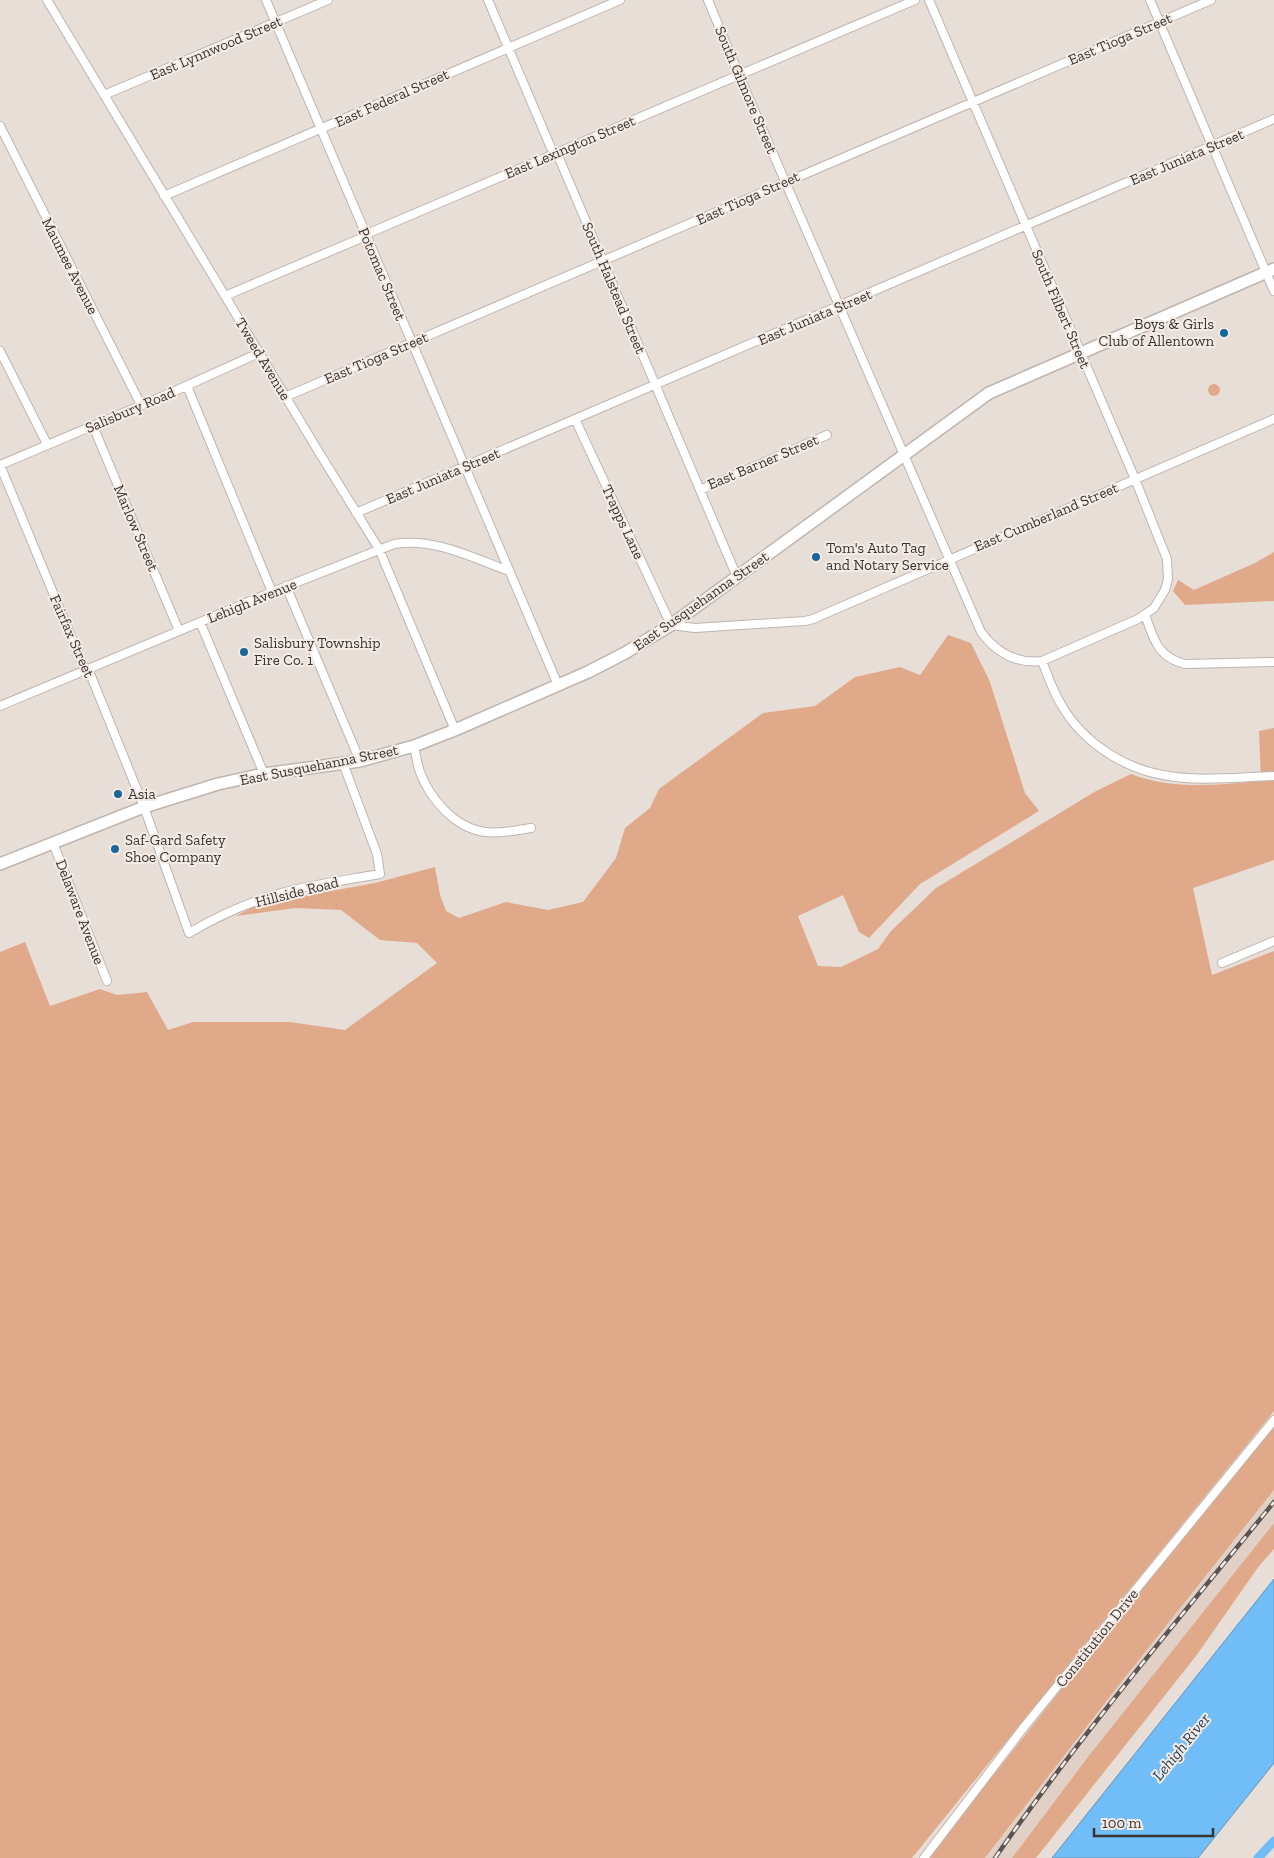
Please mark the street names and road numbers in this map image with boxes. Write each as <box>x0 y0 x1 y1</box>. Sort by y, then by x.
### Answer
street label: East Tioga Street <box>1065 9 1175 69</box>
street label: East Lynnwood Street <box>147 12 285 84</box>
street label: South Gilmore Street <box>711 24 781 157</box>
street label: East Federal Street <box>332 65 452 131</box>
street label: East Lexington Street <box>502 111 638 183</box>
street label: East Juniata Street <box>1127 125 1247 189</box>
street label: East Tioga Street <box>694 167 803 229</box>
street label: Maumee Avenue <box>38 215 102 317</box>
street label: South Halstead Street <box>578 219 650 357</box>
street label: Potomac Street <box>354 225 410 324</box>
street label: South Filbert Street <box>1028 247 1094 372</box>
street label: East Juniata Street <box>755 285 875 349</box>
street label: Tweed Avenue <box>231 314 295 404</box>
street label: East Tioga Street <box>321 328 431 388</box>
street label: Salisbury Road <box>82 383 178 437</box>
street label: East Barner Street <box>705 430 822 494</box>
street label: East Juniata Street <box>383 444 503 508</box>
street label: East Cumberland Street <box>971 478 1121 556</box>
street label: Marlow Street <box>110 482 162 574</box>
street label: Trapps Lane <box>598 482 648 562</box>
street label: East Susquehanna Street <box>630 547 772 655</box>
street label: Lehigh Avenue <box>205 575 299 627</box>
street label: Fairfax Street <box>46 592 98 681</box>
street label: East Susquehanna Street <box>238 741 400 789</box>
street label: Delaware Avenue <box>52 857 108 967</box>
street label: Hillside Road <box>253 873 341 911</box>
street label: Constitution Drive <box>1052 1585 1142 1691</box>

